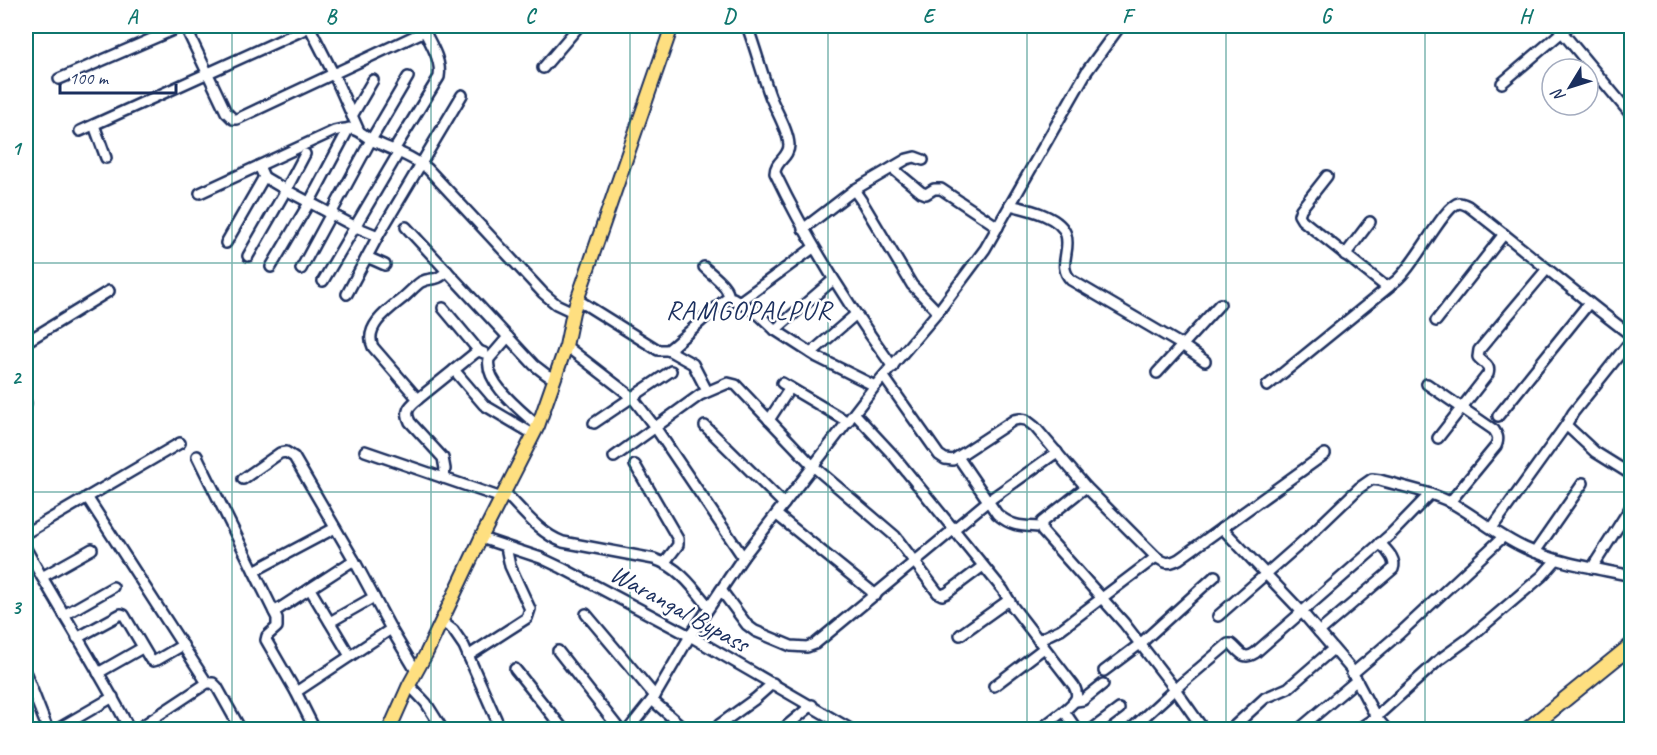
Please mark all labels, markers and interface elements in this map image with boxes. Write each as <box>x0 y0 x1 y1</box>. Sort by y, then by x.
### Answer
text: A <box>127 4 139 29</box>
text: B <box>326 4 338 29</box>
text: C <box>525 4 537 29</box>
text: D <box>723 4 737 29</box>
text: E <box>923 4 937 29</box>
text: F <box>1122 4 1136 29</box>
text: G <box>1321 4 1334 29</box>
text: H <box>1519 4 1534 29</box>
scale bar <box>60 57 176 95</box>
north arrow <box>1540 57 1600 117</box>
text: 100 m <box>69 67 110 89</box>
text: N <box>1546 83 1570 106</box>
text: 1 <box>12 136 23 161</box>
district label: RAMGOPALPUR <box>666 293 834 327</box>
text: 2 <box>12 365 23 390</box>
street label: Warangal Bypass <box>605 557 757 661</box>
text: 3 <box>12 595 23 620</box>

